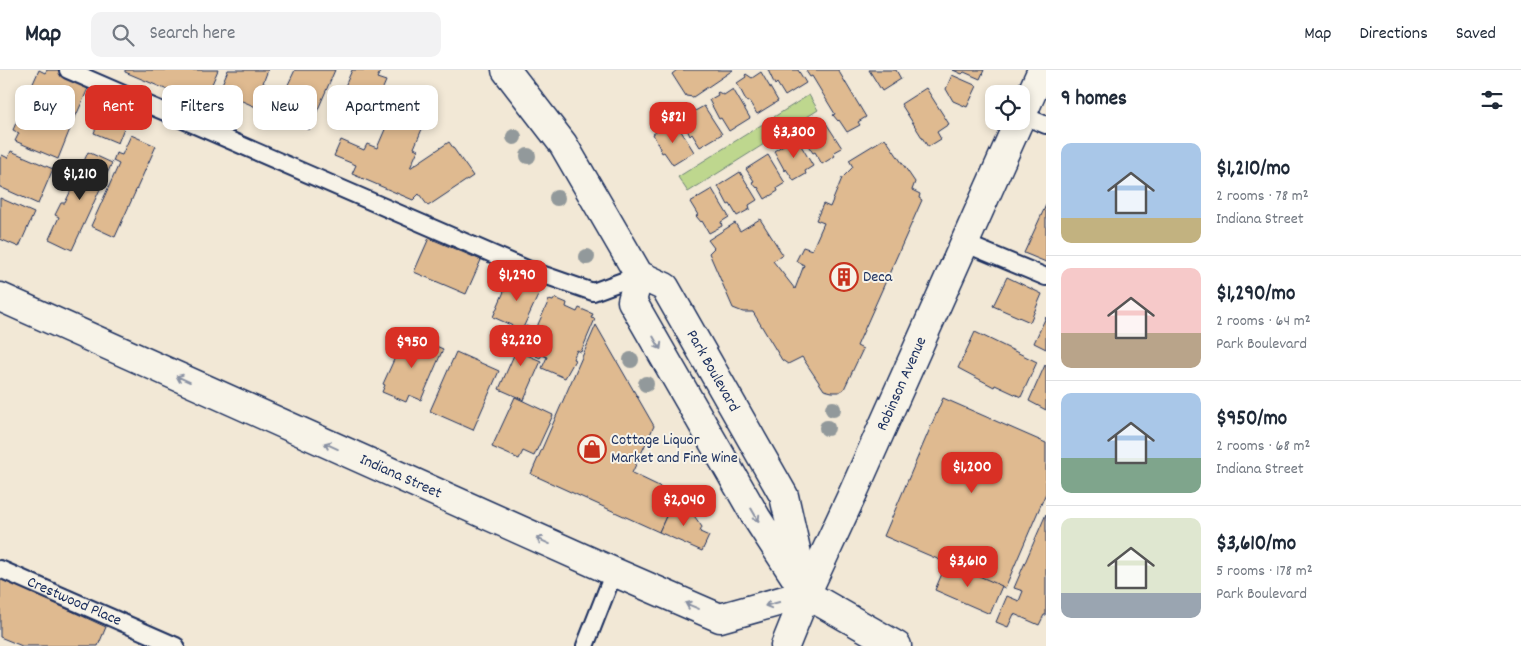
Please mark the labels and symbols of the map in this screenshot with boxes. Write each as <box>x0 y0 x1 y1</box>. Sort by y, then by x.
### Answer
pin: $821 <box>643 102 703 144</box>
pin: $3,300 <box>753 116 835 159</box>
pin: $1,210 <box>39 158 121 201</box>
pin: $1,290 <box>476 260 558 302</box>
building icon: Deca <box>829 262 859 292</box>
place label: Deca <box>863 266 893 289</box>
pin: $2,220 <box>480 324 562 367</box>
pin: $950 <box>382 326 442 369</box>
street label: Park Boulevard <box>680 326 745 416</box>
street label: Robinson Avenue <box>871 333 933 435</box>
one-way arrow <box>652 336 662 350</box>
one-way arrow <box>176 374 191 384</box>
place label: Cottage Liquor Market and Fine Wine <box>611 429 738 470</box>
shop icon: Cottage Liquor Market and Fine Wine <box>577 434 607 464</box>
one-way arrow <box>324 440 339 450</box>
street label: Indiana Street <box>356 448 446 505</box>
pin: $1,200 <box>931 452 1013 494</box>
pin: $2,040 <box>643 484 725 527</box>
one-way arrow <box>751 507 761 521</box>
one-way arrow <box>536 535 551 545</box>
pin: $3,610 <box>927 546 1009 588</box>
street label: Crestwood Place <box>23 571 125 632</box>
one-way arrow <box>764 599 780 609</box>
one-way arrow <box>685 601 700 610</box>

